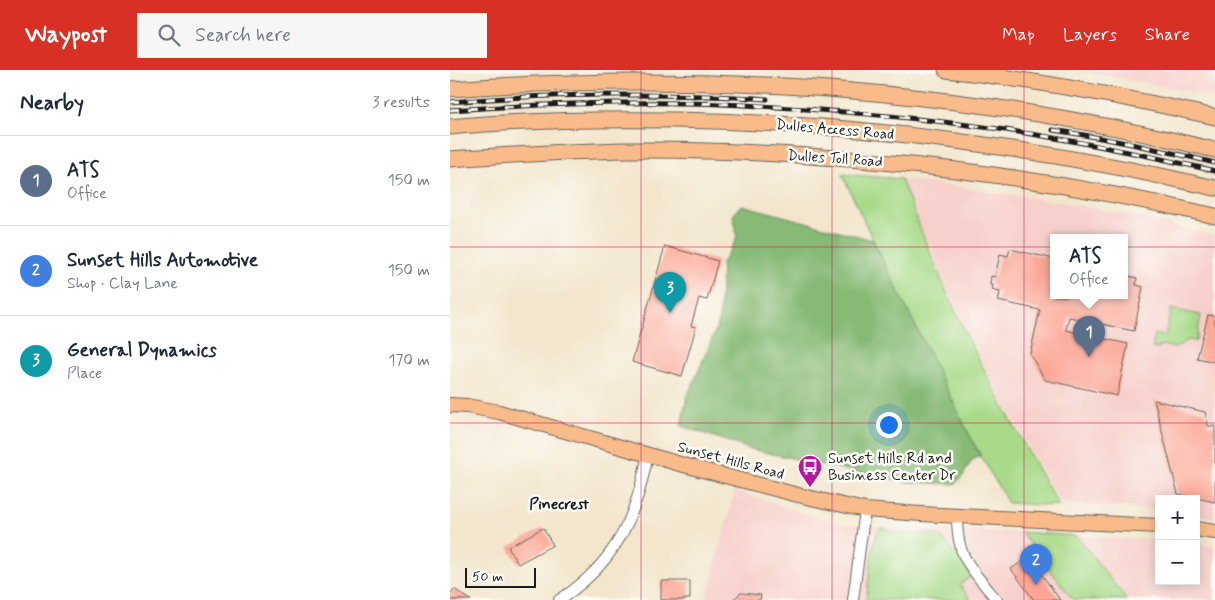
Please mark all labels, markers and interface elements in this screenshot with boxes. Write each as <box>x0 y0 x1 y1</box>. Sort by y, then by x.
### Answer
search box <box>137 13 487 58</box>
text: Waypost <box>25 20 107 51</box>
icon: search <box>155 21 183 49</box>
text: Search here <box>195 23 291 48</box>
text: Map <box>1002 23 1035 47</box>
text: Layers <box>1063 23 1117 47</box>
text: Share <box>1145 23 1190 47</box>
text: Nearby <box>20 89 84 117</box>
text: 3 results <box>372 92 430 113</box>
street label: Dulles Access Road <box>775 115 895 145</box>
street label: Dulles Toll Road <box>787 146 883 172</box>
text: ATS <box>67 158 99 183</box>
text: 1 <box>32 170 40 191</box>
text: 150 m <box>388 170 430 191</box>
text: Office <box>67 183 107 204</box>
popup <box>1050 234 1128 299</box>
text: ATS <box>1069 244 1101 269</box>
text: Sunset Hills Automotive <box>67 248 258 273</box>
text: 2 <box>32 260 40 281</box>
text: 150 m <box>388 260 430 281</box>
text: Office <box>1069 269 1109 290</box>
pin: 3 <box>654 272 686 313</box>
text: Shop · Clay Lane <box>67 273 178 294</box>
pin: 1 <box>1073 316 1105 357</box>
text: General Dynamics <box>67 338 217 363</box>
text: 3 <box>32 350 40 371</box>
text: 170 m <box>388 350 430 371</box>
text: Place <box>67 363 102 384</box>
your location <box>876 412 902 438</box>
street label: Sunset Hills Road <box>675 437 786 485</box>
place label: Sunset Hills Rd and Business Center Dr <box>828 449 956 486</box>
bus stop icon: Sunset Hills Rd and Business Center Dr <box>797 454 823 488</box>
district label: Pinecrest <box>529 494 590 515</box>
map controls <box>1155 495 1200 585</box>
button: + <box>1155 495 1200 540</box>
button: − <box>1155 540 1200 585</box>
pin: 2 <box>1020 544 1052 585</box>
scale bar <box>465 565 536 588</box>
text: 50 m <box>472 568 503 586</box>

